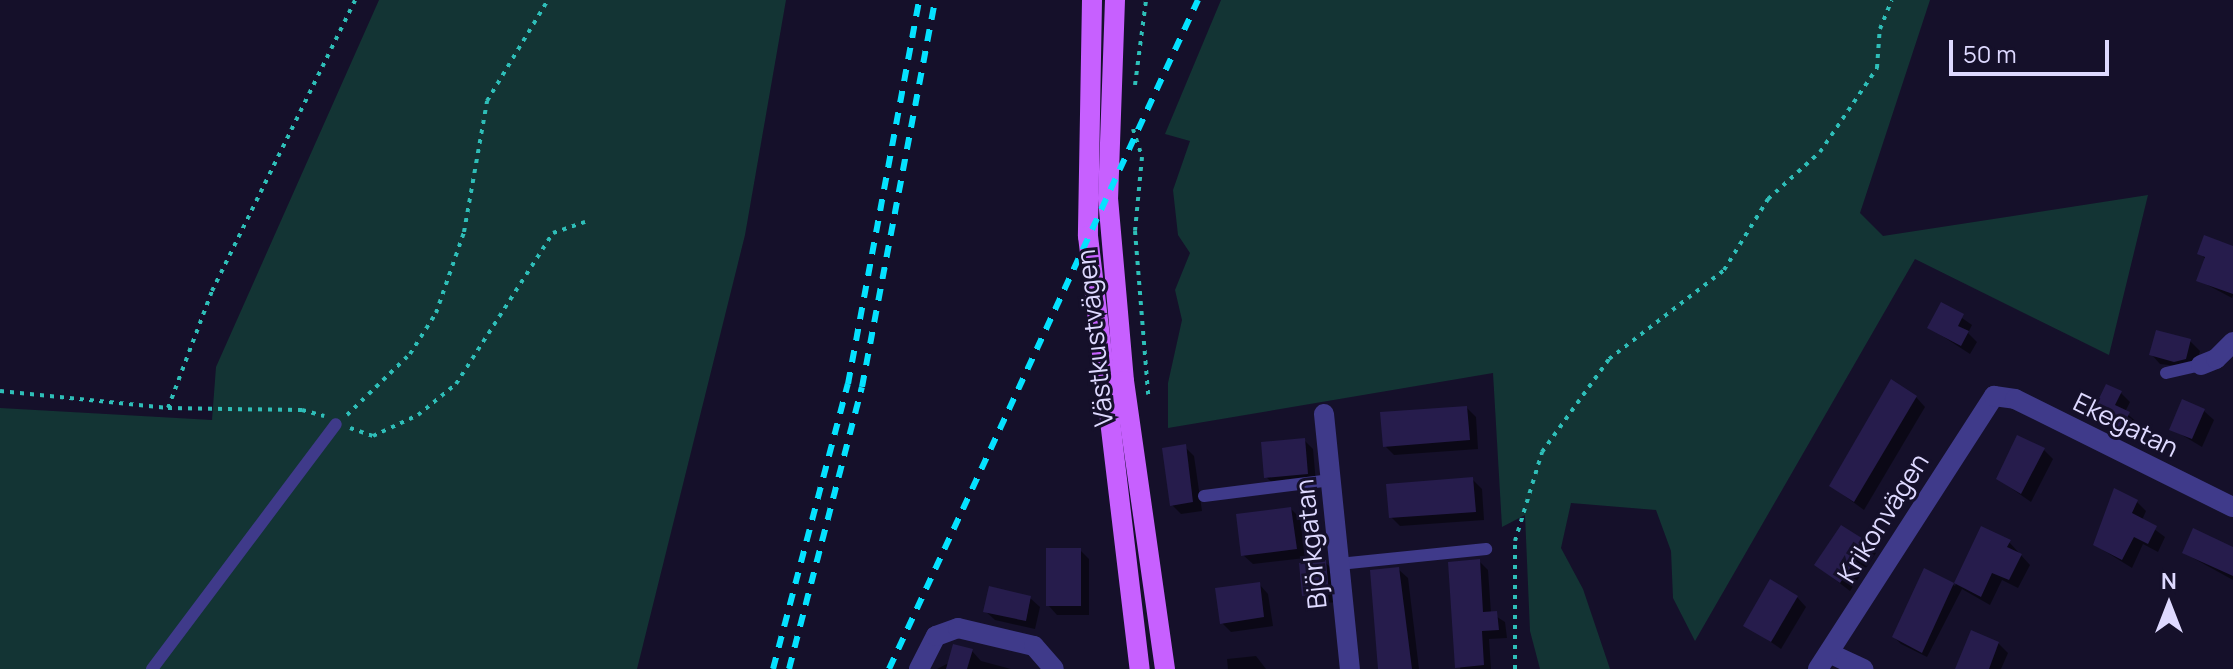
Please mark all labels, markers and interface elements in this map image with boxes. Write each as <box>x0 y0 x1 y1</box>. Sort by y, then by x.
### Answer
scale bar <box>1953 24 2113 74</box>
text: 50 m <box>1963 37 2017 70</box>
street label: Västkustvägen <box>1070 248 1120 428</box>
street label: Ekegatan <box>2068 386 2184 464</box>
street label: Krikonvägen <box>1831 447 1935 589</box>
street label: Björkgatan <box>1289 478 1333 610</box>
north arrow <box>2129 565 2209 645</box>
text: N <box>2161 566 2177 596</box>

